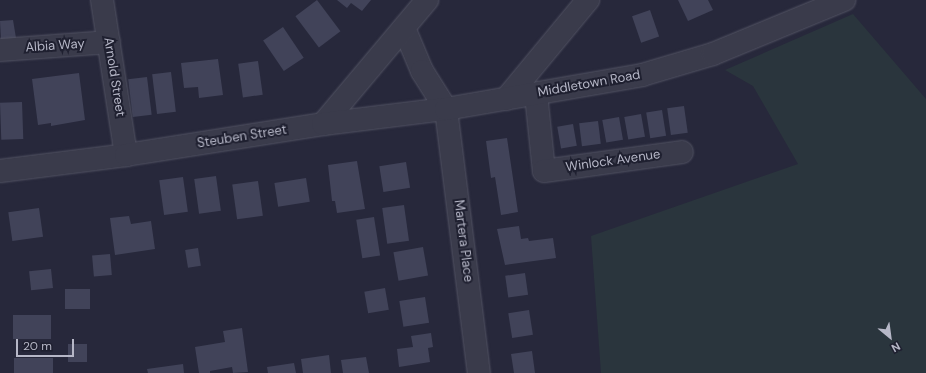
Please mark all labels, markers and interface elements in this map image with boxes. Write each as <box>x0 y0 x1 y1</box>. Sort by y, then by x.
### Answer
street label: Albia Way <box>25 36 85 56</box>
street label: Arnold Street <box>100 36 128 118</box>
street label: Middletown Road <box>536 67 642 101</box>
street label: Steuben Street <box>196 122 288 152</box>
street label: Winlock Avenue <box>565 147 661 175</box>
street label: Martera Place <box>450 199 476 283</box>
north arrow <box>870 317 910 357</box>
scale bar <box>18 331 76 357</box>
text: 20 m <box>23 338 52 354</box>
text: N <box>889 339 903 356</box>

